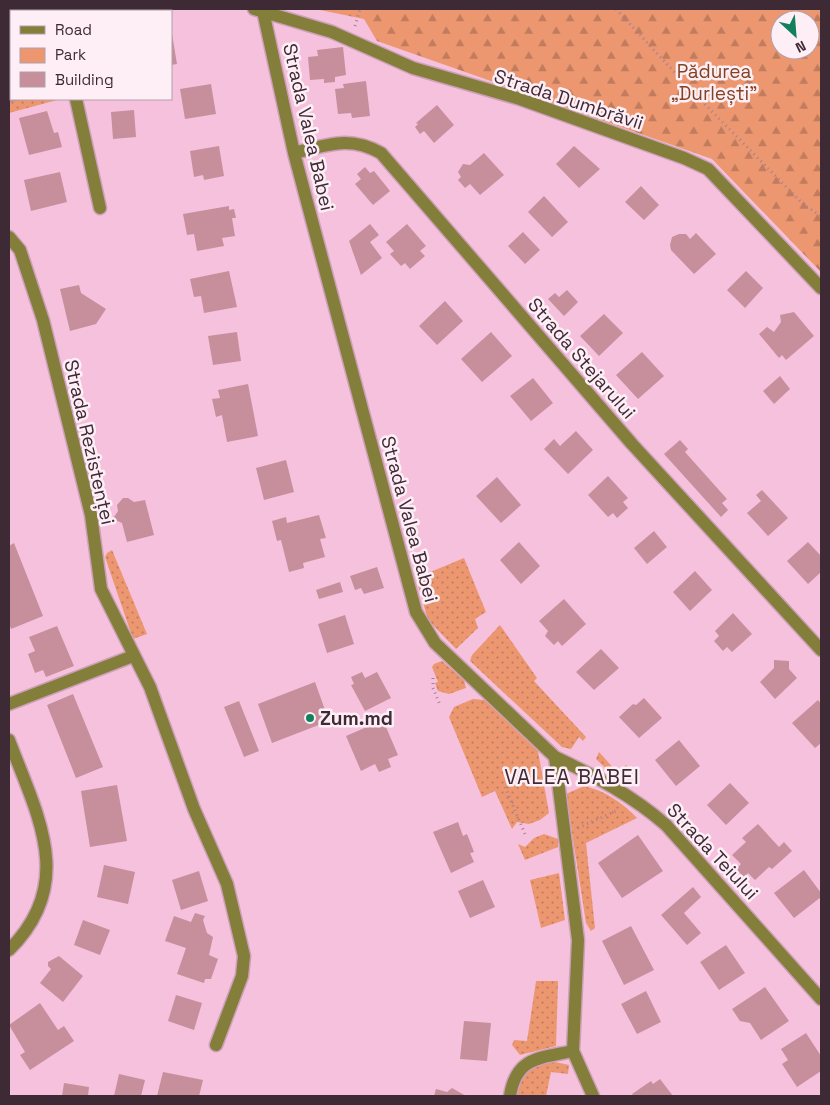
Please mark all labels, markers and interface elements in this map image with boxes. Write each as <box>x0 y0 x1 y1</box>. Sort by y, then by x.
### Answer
legend <box>10 10 172 100</box>
north arrow <box>770 10 820 60</box>
text: Road <box>55 20 92 39</box>
text: N <box>793 37 809 57</box>
street label: Strada Valea Babei <box>277 41 340 213</box>
text: Park <box>55 45 86 64</box>
park label: Pădurea „Durlești” <box>671 59 757 106</box>
street label: Strada Dumbrăvii <box>491 64 647 135</box>
text: Building <box>55 70 114 89</box>
street label: Strada Stejarului <box>522 293 641 424</box>
street label: Strada Rezistenței <box>58 357 121 527</box>
street label: Strada Valea Babei <box>375 433 444 605</box>
place label: Zum.md <box>320 706 393 731</box>
marker: Zum.md <box>304 712 316 724</box>
district label: VALEA BABEI <box>504 763 640 790</box>
street label: Strada Teiului <box>661 798 764 905</box>

